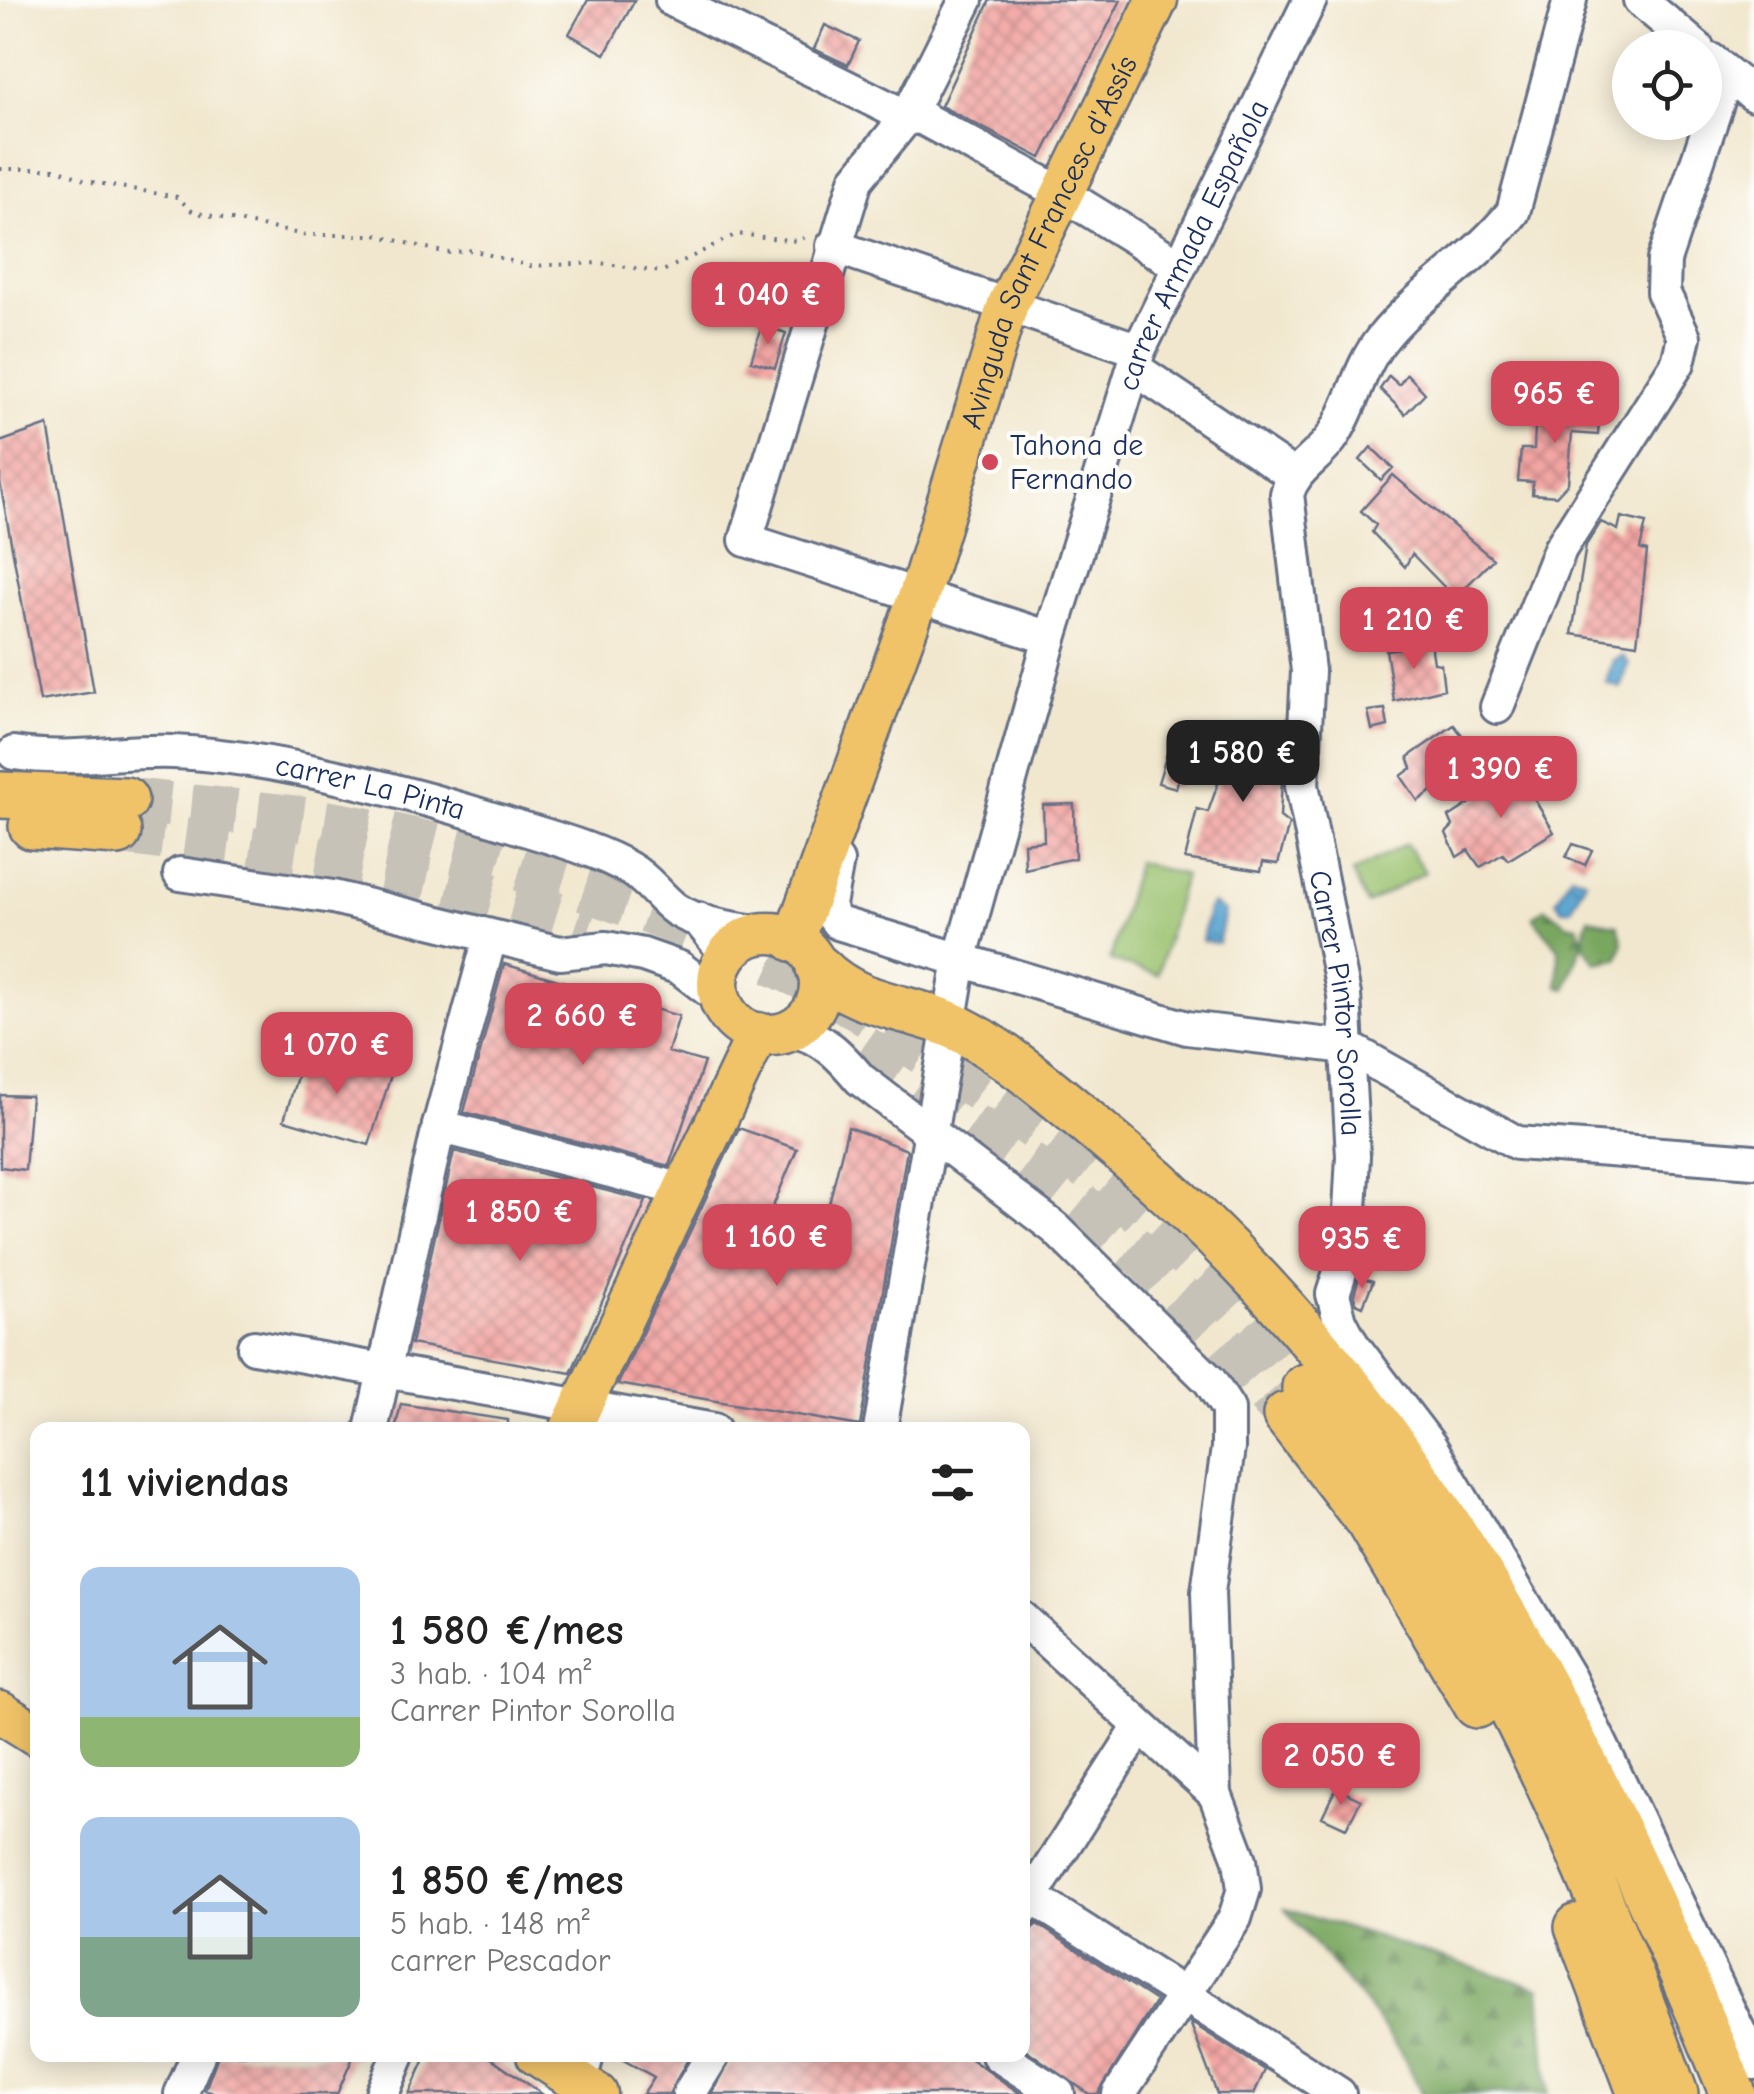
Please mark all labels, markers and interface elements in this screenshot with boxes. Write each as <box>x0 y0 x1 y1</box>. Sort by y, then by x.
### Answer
map controls <box>1612 30 1722 140</box>
button: locate <box>1612 30 1722 140</box>
street label: Avinguda Sant Francesc d'Assís <box>954 50 1145 433</box>
street label: carrer Armada Española <box>1111 94 1276 395</box>
pin: 1 040 € <box>676 262 860 347</box>
text: 1 040 € <box>713 276 823 313</box>
pin: 965 € <box>1485 361 1625 446</box>
text: 965 € <box>1513 375 1597 412</box>
place label: Tahona de Fernando <box>1010 428 1143 497</box>
marker: Tahona de Fernando <box>979 451 1001 473</box>
pin: 1 210 € <box>1322 587 1506 672</box>
text: 1 210 € <box>1362 601 1466 638</box>
pin: 1 580 € <box>1151 720 1335 805</box>
text: 1 580 € <box>1188 734 1298 771</box>
pin: 1 390 € <box>1409 736 1593 821</box>
street label: carrer La Pinta <box>273 748 469 828</box>
text: 1 390 € <box>1447 750 1555 787</box>
street label: Carrer Pintor Sorolla <box>1301 867 1369 1137</box>
pin: 2 660 € <box>491 983 675 1068</box>
text: 2 660 € <box>527 997 639 1034</box>
pin: 1 070 € <box>245 1012 429 1097</box>
text: 1 070 € <box>283 1026 391 1063</box>
pin: 1 850 € <box>428 1179 612 1264</box>
text: 1 850 € <box>465 1193 575 1230</box>
pin: 1 160 € <box>685 1204 869 1289</box>
pin: 935 € <box>1292 1206 1432 1291</box>
text: 1 160 € <box>724 1218 830 1255</box>
text: 935 € <box>1321 1220 1403 1257</box>
icon: filters <box>925 1455 980 1510</box>
text: 11 viviendas <box>80 1458 289 1507</box>
text: 1 580 €/mes <box>390 1606 623 1655</box>
icon: home <box>160 1607 280 1727</box>
text: 3 hab. · 104 m² <box>390 1655 592 1692</box>
text: Carrer Pintor Sorolla <box>390 1692 676 1729</box>
pin: 2 050 € <box>1249 1723 1433 1808</box>
text: 2 050 € <box>1284 1737 1398 1774</box>
text: 1 850 €/mes <box>390 1856 623 1905</box>
icon: home <box>160 1857 280 1977</box>
text: 5 hab. · 148 m² <box>390 1905 590 1942</box>
text: carrer Pescador <box>390 1942 611 1979</box>

